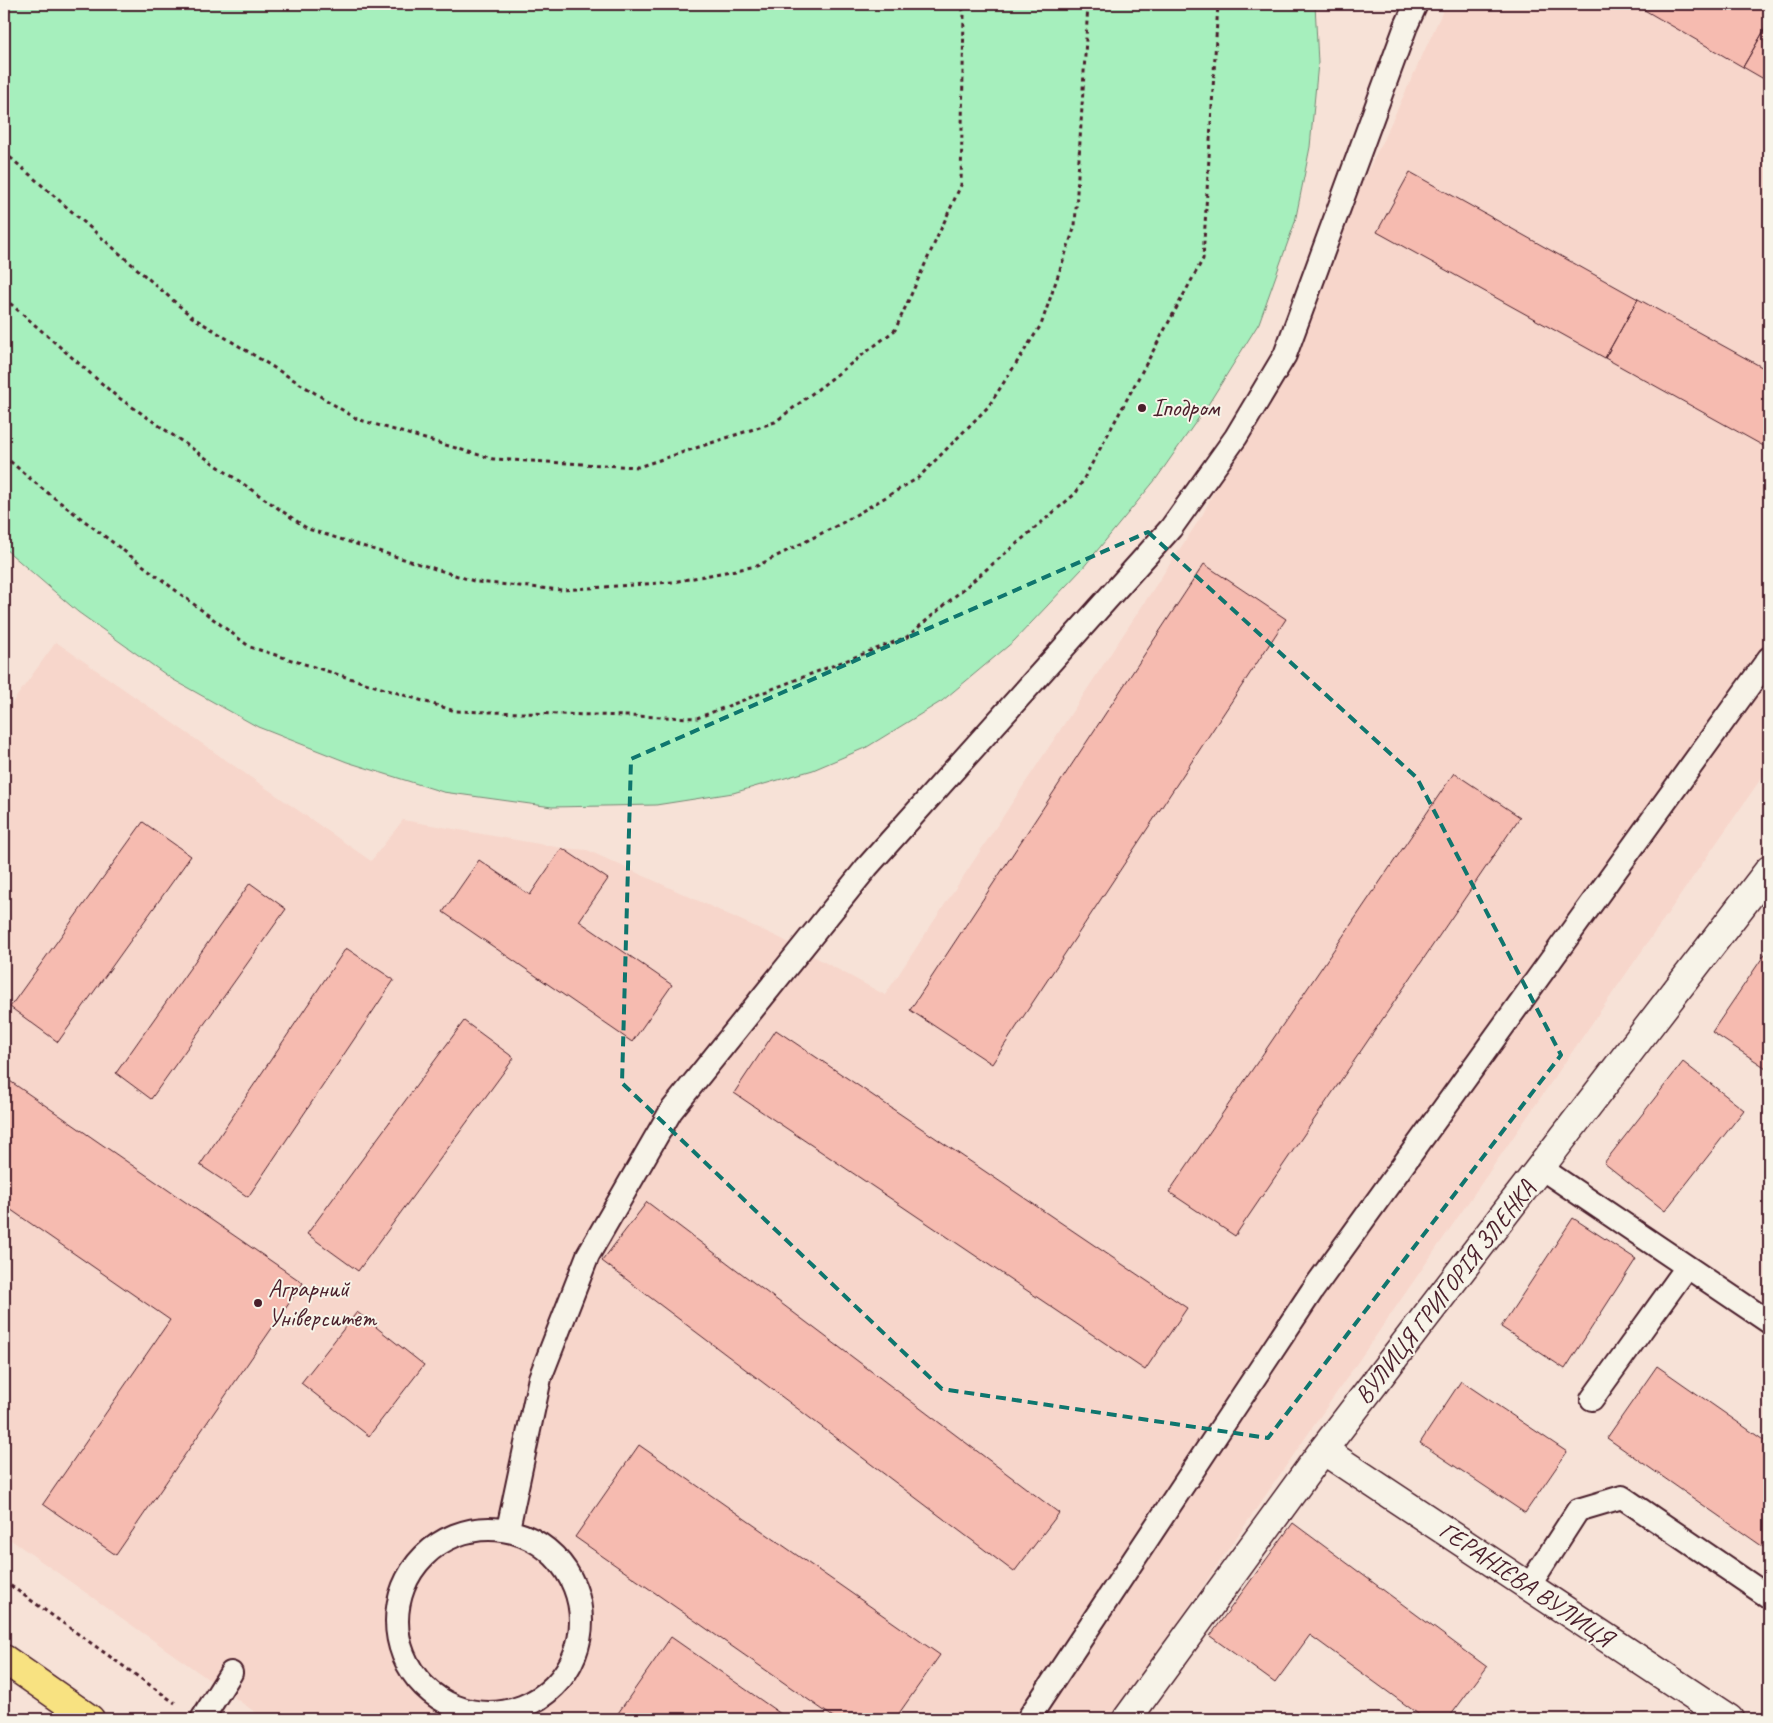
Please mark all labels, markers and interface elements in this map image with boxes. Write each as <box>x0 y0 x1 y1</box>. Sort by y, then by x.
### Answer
place label: Іподром <box>1152 392 1221 424</box>
marker: Іподром <box>1136 402 1148 414</box>
street label: ВУЛИЦЯ ГРИГОРІЯ ЗЛЕНКА <box>1348 1173 1543 1410</box>
place label: Аграрний Університет <box>268 1273 378 1334</box>
marker: Аграрний Університет <box>252 1297 264 1309</box>
street label: ГЕРАНІЄВА ВУЛИЦЯ <box>1433 1514 1622 1656</box>

